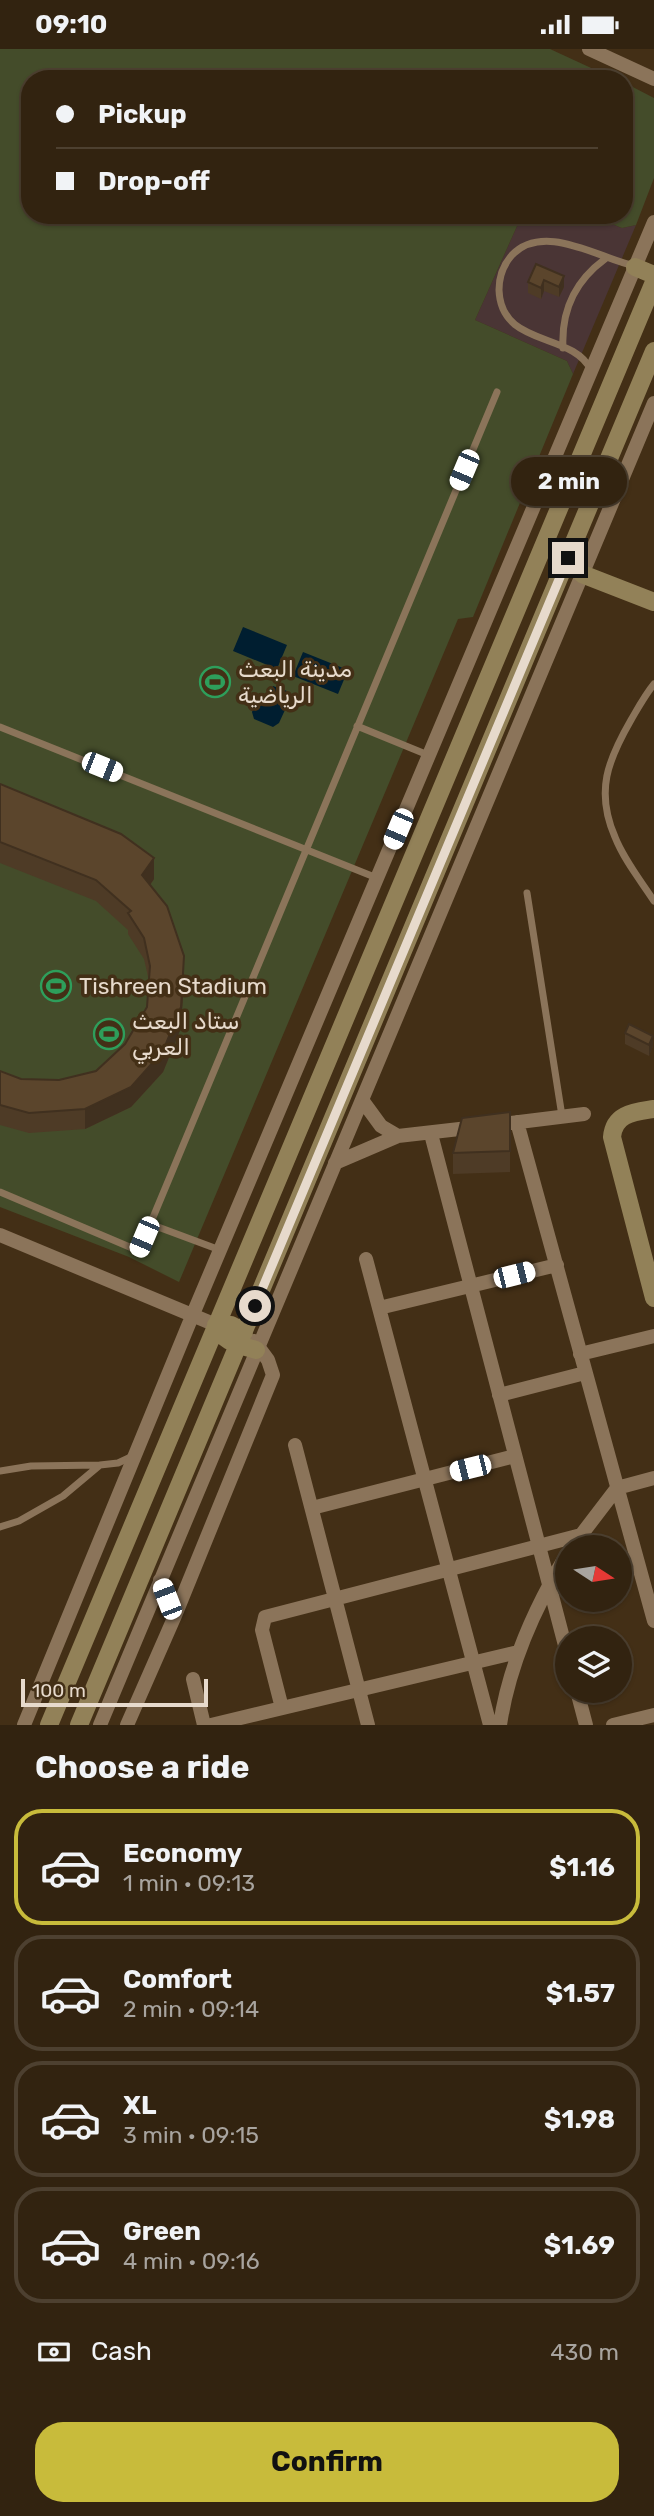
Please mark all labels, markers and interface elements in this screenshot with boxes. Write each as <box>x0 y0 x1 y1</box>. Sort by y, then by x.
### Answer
text: 09:10 <box>35 9 108 40</box>
text: Pickup <box>98 99 187 130</box>
text: Drop-off <box>98 166 210 197</box>
car <box>447 447 482 493</box>
callout: 2 min <box>510 456 626 505</box>
text: 2 min <box>538 467 600 495</box>
route end <box>552 542 584 574</box>
place label: مدينة البعث الرياضية <box>238 655 352 709</box>
sports icon: مدينة البعث الرياضية <box>198 665 232 699</box>
car <box>79 749 126 785</box>
car <box>381 806 416 852</box>
sports icon: Tishreen Stadium <box>39 969 73 1003</box>
place label: Tishreen Stadium <box>79 972 267 1000</box>
place label: ستاد البعث العربي <box>132 1007 240 1064</box>
sports icon: ستاد البعث العربي <box>92 1017 126 1051</box>
car <box>127 1214 162 1260</box>
car <box>492 1260 537 1290</box>
route start <box>239 1290 271 1322</box>
car <box>448 1453 493 1483</box>
north arrow <box>555 1535 632 1612</box>
map controls <box>555 1535 632 1703</box>
car <box>150 1576 185 1622</box>
button: layers <box>555 1626 632 1703</box>
scale bar <box>21 1676 208 1708</box>
text: 100 m <box>32 1679 86 1702</box>
text: Choose a ride <box>35 1748 249 1786</box>
icon: car <box>39 1836 102 1899</box>
text: Economy <box>123 1838 242 1869</box>
text: $1.16 <box>549 1852 615 1883</box>
text: 1 min · 09:13 <box>123 1869 255 1897</box>
icon: car <box>39 1962 102 2025</box>
text: Comfort <box>123 1964 232 1995</box>
text: $1.57 <box>546 1978 615 2009</box>
text: 2 min · 09:14 <box>123 1995 259 2023</box>
icon: car <box>39 2088 102 2151</box>
text: XL <box>123 2090 156 2121</box>
text: $1.98 <box>544 2104 615 2135</box>
text: 3 min · 09:15 <box>123 2121 259 2149</box>
icon: car <box>39 2214 102 2277</box>
text: Green <box>123 2216 201 2247</box>
text: $1.69 <box>544 2230 615 2261</box>
text: 4 min · 09:16 <box>123 2247 260 2275</box>
icon: cash <box>35 2333 73 2371</box>
text: Cash <box>91 2336 152 2367</box>
text: 430 m <box>550 2338 619 2366</box>
button: Confirm <box>35 2422 619 2502</box>

